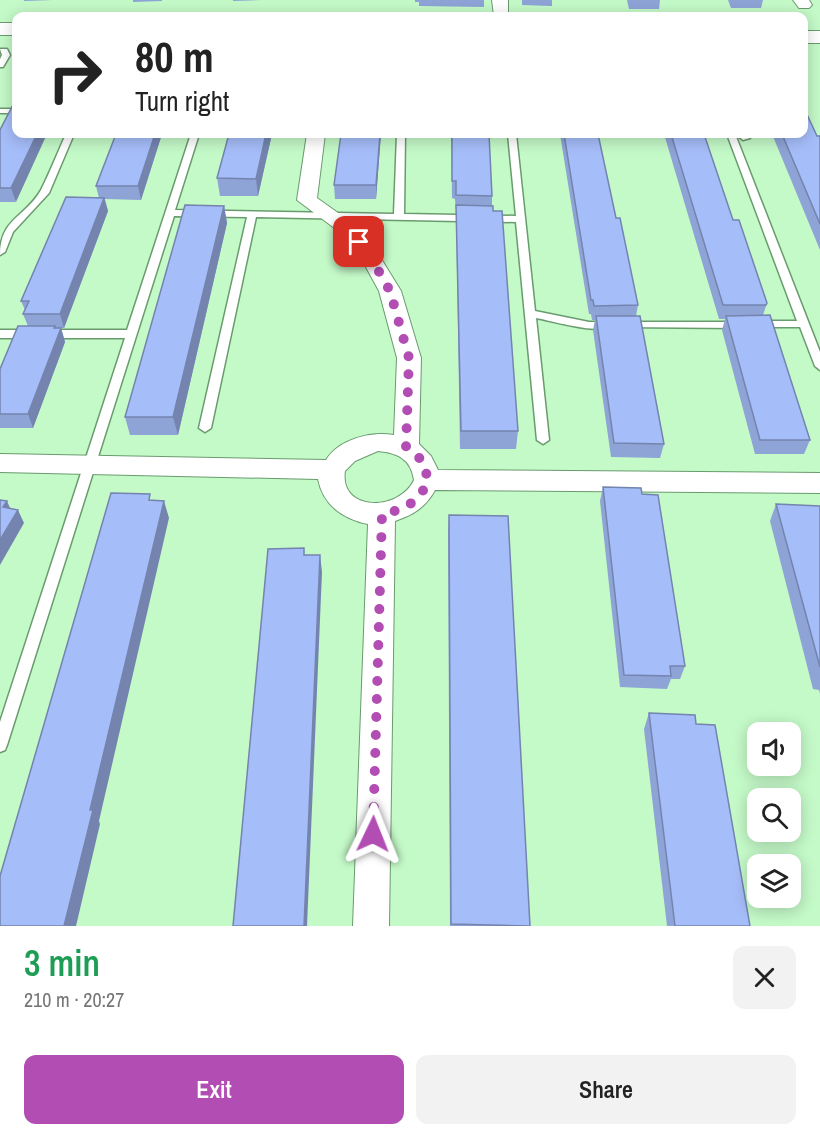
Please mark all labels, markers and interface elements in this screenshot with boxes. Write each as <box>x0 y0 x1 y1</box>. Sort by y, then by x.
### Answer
text: 80 m <box>135 29 214 85</box>
icon: right <box>36 36 114 114</box>
text: Turn right <box>135 83 229 119</box>
pin <box>333 216 384 267</box>
icon: arrive <box>342 225 375 258</box>
map controls <box>747 722 801 908</box>
button: sound <box>747 722 801 776</box>
button: search <box>747 788 801 842</box>
position arrow <box>341 802 405 866</box>
button: layers <box>747 854 801 908</box>
text: 3 min <box>24 939 100 987</box>
button: close <box>733 946 796 1009</box>
text: 210 m · 20:27 <box>24 986 124 1013</box>
button: Exit <box>24 1055 404 1124</box>
button: Share <box>416 1055 796 1124</box>

